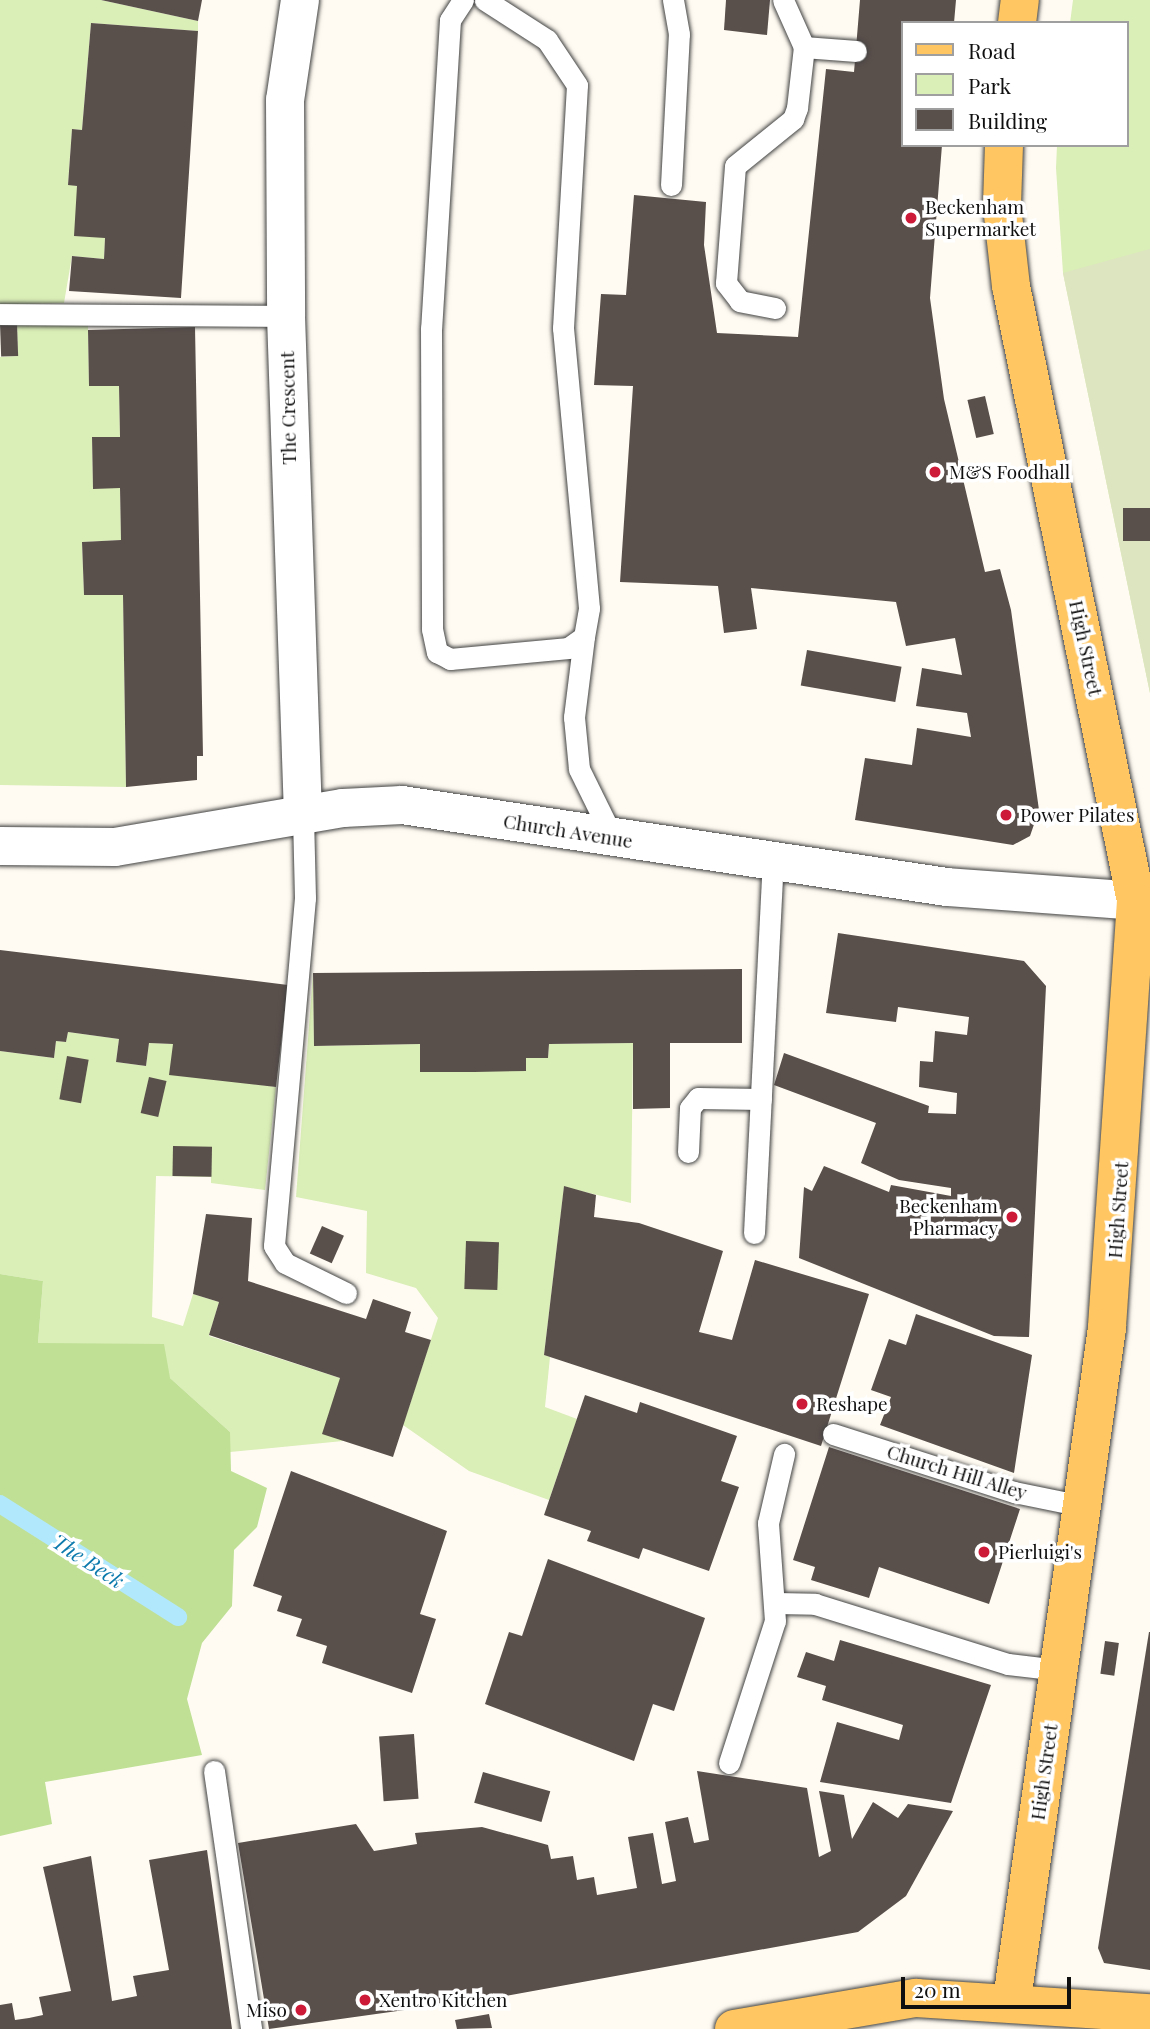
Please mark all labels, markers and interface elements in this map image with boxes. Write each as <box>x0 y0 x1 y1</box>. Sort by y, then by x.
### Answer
legend <box>902 21 1129 147</box>
text: Road <box>968 36 1016 64</box>
text: Park <box>968 71 1011 99</box>
text: Building <box>968 106 1047 134</box>
place label: Beckenham Supermarket <box>925 196 1036 240</box>
marker: Beckenham Supermarket <box>903 210 919 226</box>
street label: The Crescent <box>276 351 300 465</box>
place label: M&S Foodhall <box>949 461 1070 483</box>
marker: M&S Foodhall <box>927 464 943 480</box>
street label: High Street <box>1065 598 1107 698</box>
place label: Power Pilates <box>1020 804 1135 826</box>
marker: Power Pilates <box>998 807 1014 823</box>
street label: Church Avenue <box>501 809 635 853</box>
street label: High Street <box>1103 1161 1133 1259</box>
place label: Beckenham Pharmacy <box>899 1195 998 1239</box>
marker: Beckenham Pharmacy <box>1004 1209 1020 1225</box>
place label: Reshape <box>816 1393 888 1415</box>
marker: Reshape <box>794 1396 810 1412</box>
street label: Church Hill Alley <box>884 1440 1030 1504</box>
water label: The Beck <box>48 1527 130 1593</box>
place label: Pierluigi's <box>998 1541 1082 1563</box>
marker: Pierluigi's <box>976 1544 992 1560</box>
street label: High Street <box>1026 1722 1062 1822</box>
scale bar <box>905 1962 1075 2006</box>
text: 20 m <box>914 1975 961 2003</box>
place label: Xentro Kitchen <box>379 1989 507 2011</box>
marker: Xentro Kitchen <box>357 1992 373 2008</box>
place label: Miso <box>246 1999 287 2021</box>
marker: Miso <box>293 2002 309 2018</box>

